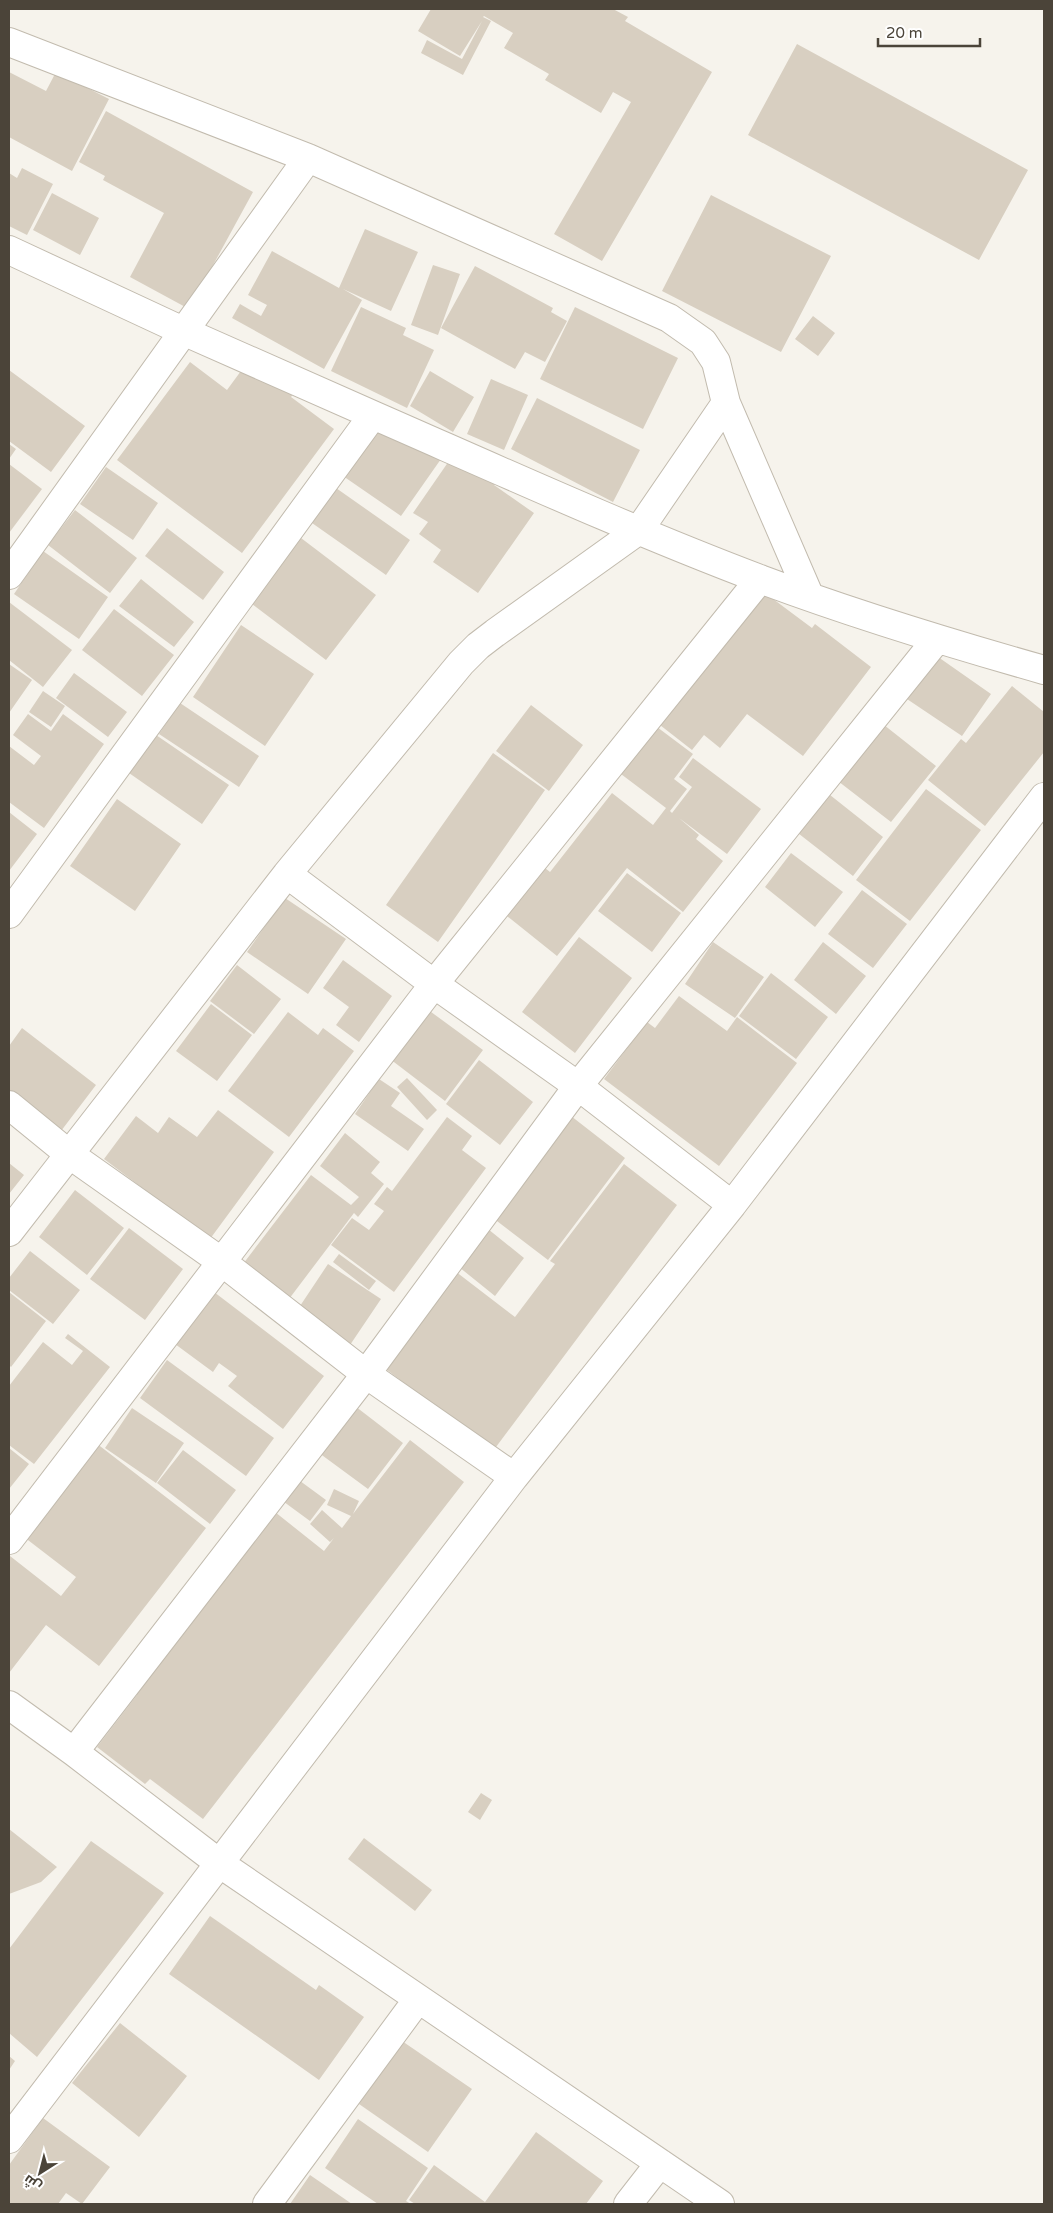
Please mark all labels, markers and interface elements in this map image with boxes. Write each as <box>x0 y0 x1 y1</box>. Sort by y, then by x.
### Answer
scale bar <box>878 15 980 47</box>
text: 20 m <box>886 24 923 42</box>
north arrow <box>15 2148 65 2198</box>
text: ش <box>20 2171 45 2195</box>

